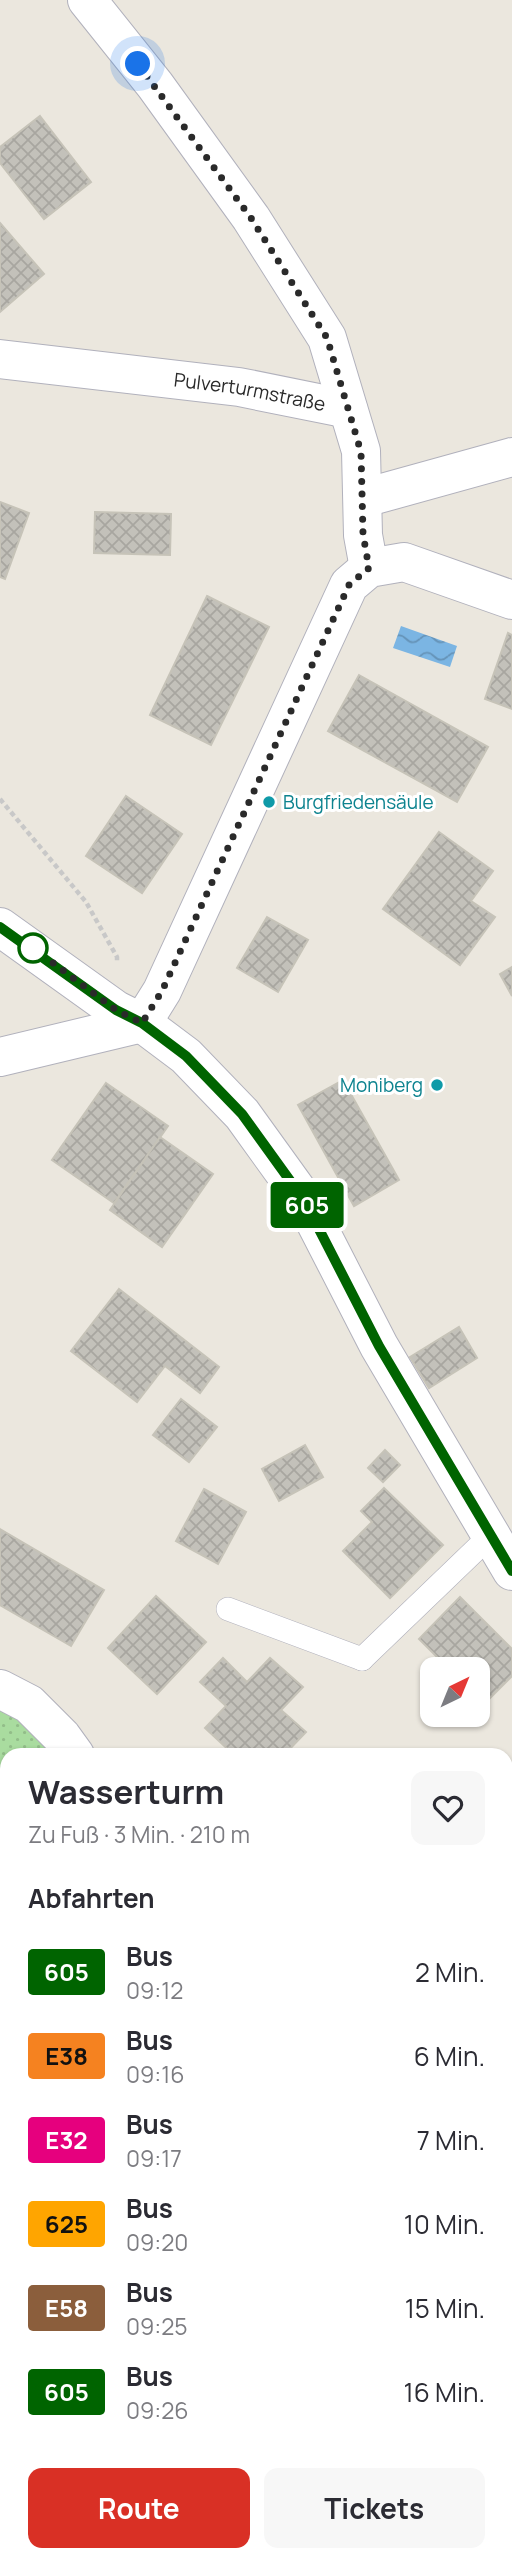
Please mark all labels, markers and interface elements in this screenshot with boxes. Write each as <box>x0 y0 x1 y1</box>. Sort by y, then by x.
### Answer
your location <box>120 46 155 81</box>
street label: Pulverturmstraße <box>173 366 328 417</box>
place label: Burgfriedensäule <box>283 789 434 815</box>
marker: Burgfriedensäule <box>261 794 277 810</box>
unlabelled marker <box>18 933 48 963</box>
place label: Moniberg <box>340 1072 423 1098</box>
marker: Moniberg <box>429 1077 445 1093</box>
line badge: 605 <box>267 1182 347 1228</box>
text: 605 <box>285 1188 329 1221</box>
north arrow <box>420 1657 490 1727</box>
map controls <box>420 1657 490 1727</box>
text: Wasserturm <box>28 1769 224 1814</box>
button: heart <box>411 1771 485 1845</box>
text: Zu Fuß · 3 Min. · 210 m <box>28 1818 250 1850</box>
text: Abfahrten <box>28 1880 155 1916</box>
text: Bus <box>126 1938 173 1974</box>
text: 2 Min. <box>415 1954 485 1990</box>
text: 605 <box>44 1955 89 1988</box>
text: 09:12 <box>126 1974 183 2006</box>
text: Bus <box>126 2022 173 2058</box>
text: 6 Min. <box>414 2038 485 2074</box>
text: E38 <box>45 2039 88 2072</box>
text: 09:16 <box>126 2058 184 2090</box>
text: Bus <box>126 2106 173 2142</box>
text: 7 Min. <box>417 2122 485 2158</box>
text: E32 <box>45 2123 88 2156</box>
text: 09:17 <box>126 2142 182 2174</box>
text: Bus <box>126 2190 173 2226</box>
text: 10 Min. <box>404 2206 485 2242</box>
text: 625 <box>45 2207 88 2240</box>
text: 09:20 <box>126 2226 188 2258</box>
text: Bus <box>126 2274 173 2310</box>
text: 15 Min. <box>405 2290 485 2326</box>
text: E58 <box>45 2291 88 2324</box>
text: 09:25 <box>126 2310 188 2342</box>
text: Bus <box>126 2358 173 2394</box>
text: 16 Min. <box>404 2374 485 2410</box>
text: 605 <box>44 2375 89 2408</box>
text: 09:26 <box>126 2394 189 2426</box>
button: Route <box>28 2468 250 2548</box>
button: Tickets <box>264 2468 485 2548</box>

